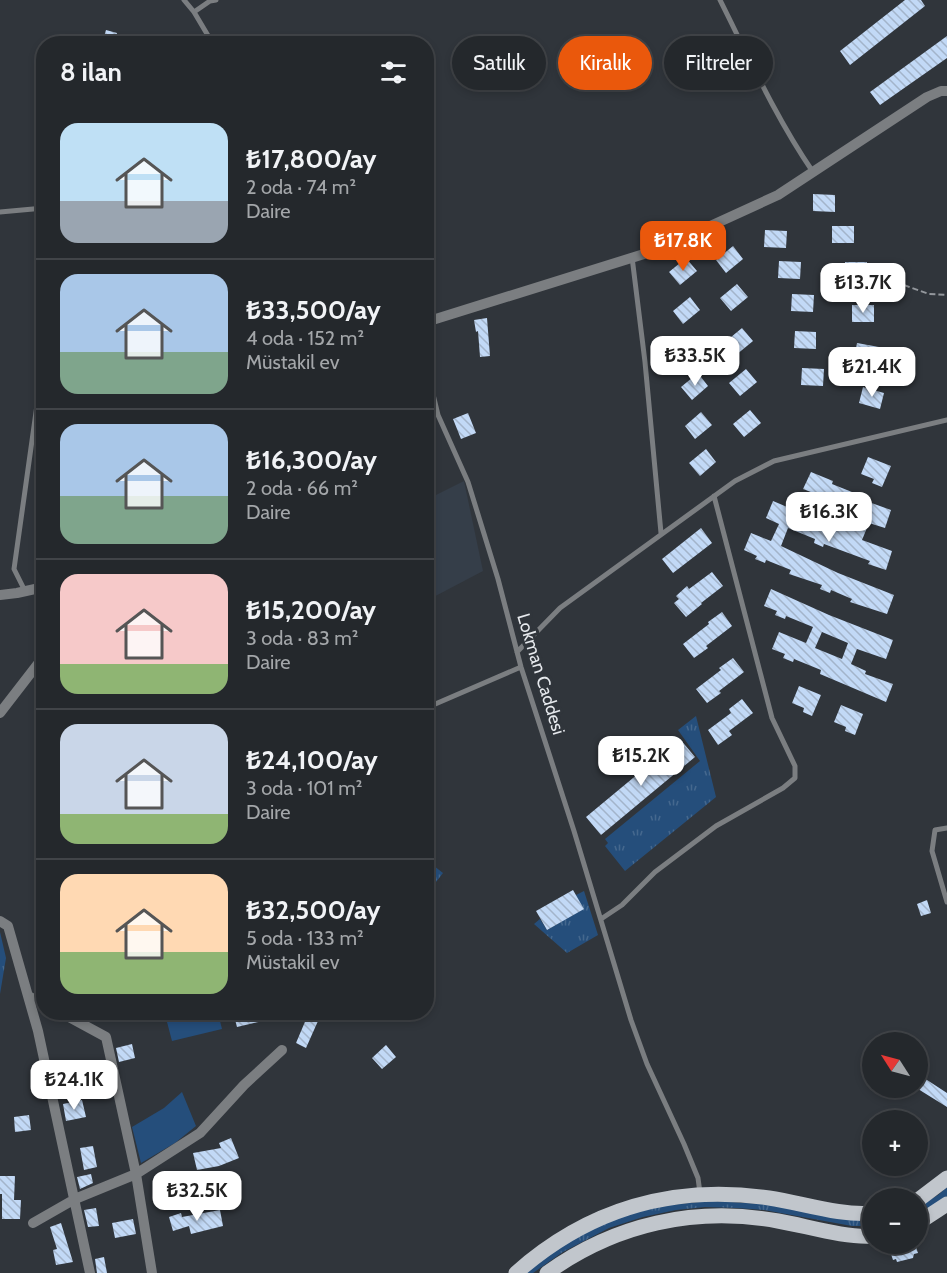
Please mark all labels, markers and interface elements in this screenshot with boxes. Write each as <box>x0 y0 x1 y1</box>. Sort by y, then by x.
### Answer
chip: Satılık <box>452 36 546 90</box>
chip: Kiralık <box>558 36 652 90</box>
chip: Filtreler <box>664 36 773 90</box>
text: 8 ilan <box>60 56 122 88</box>
icon: filters <box>377 56 410 89</box>
text: ₺17,800/ay <box>246 143 376 175</box>
icon: home <box>108 147 180 219</box>
text: 2 oda · 74 m² <box>246 175 356 199</box>
text: Daire <box>246 199 291 223</box>
pin: ₺17.8K <box>634 221 732 272</box>
text: ₺17.8K <box>654 228 712 252</box>
pin: ₺13.7K <box>814 263 912 314</box>
text: ₺13.7K <box>834 270 892 294</box>
text: ₺33,500/ay <box>246 294 381 326</box>
icon: home <box>108 298 180 370</box>
text: 4 oda · 152 m² <box>246 326 364 350</box>
pin: ₺33.5K <box>646 336 744 387</box>
text: ₺33.5K <box>664 343 726 367</box>
pin: ₺21.4K <box>823 347 921 398</box>
text: Müstakil ev <box>246 350 340 374</box>
text: ₺21.4K <box>842 354 902 378</box>
text: ₺16,300/ay <box>246 444 377 476</box>
icon: home <box>108 448 180 520</box>
text: 2 oda · 66 m² <box>246 476 358 500</box>
pin: ₺16.3K <box>780 492 878 543</box>
text: ₺16.3K <box>800 499 858 523</box>
text: Daire <box>246 500 291 524</box>
text: ₺15,200/ay <box>246 594 376 626</box>
icon: home <box>108 598 180 670</box>
street label: Lokman Caddesi <box>512 611 570 737</box>
text: 3 oda · 83 m² <box>246 626 358 650</box>
text: Daire <box>246 650 291 674</box>
pin: ₺15.2K <box>592 736 690 787</box>
text: ₺15.2K <box>612 743 670 767</box>
text: ₺24,100/ay <box>246 744 378 776</box>
icon: home <box>108 748 180 820</box>
text: 3 oda · 101 m² <box>246 776 362 800</box>
text: Daire <box>246 800 291 824</box>
text: ₺32,500/ay <box>246 894 380 926</box>
icon: home <box>108 898 180 970</box>
text: 5 oda · 133 m² <box>246 926 364 950</box>
text: Müstakil ev <box>246 950 340 974</box>
north arrow <box>862 1032 928 1098</box>
map controls <box>862 1032 928 1254</box>
pin: ₺24.1K <box>25 1060 123 1111</box>
text: ₺24.1K <box>45 1067 103 1091</box>
button: + <box>862 1110 928 1176</box>
pin: ₺32.5K <box>148 1171 246 1222</box>
text: ₺32.5K <box>167 1178 227 1202</box>
button: − <box>862 1188 928 1254</box>

